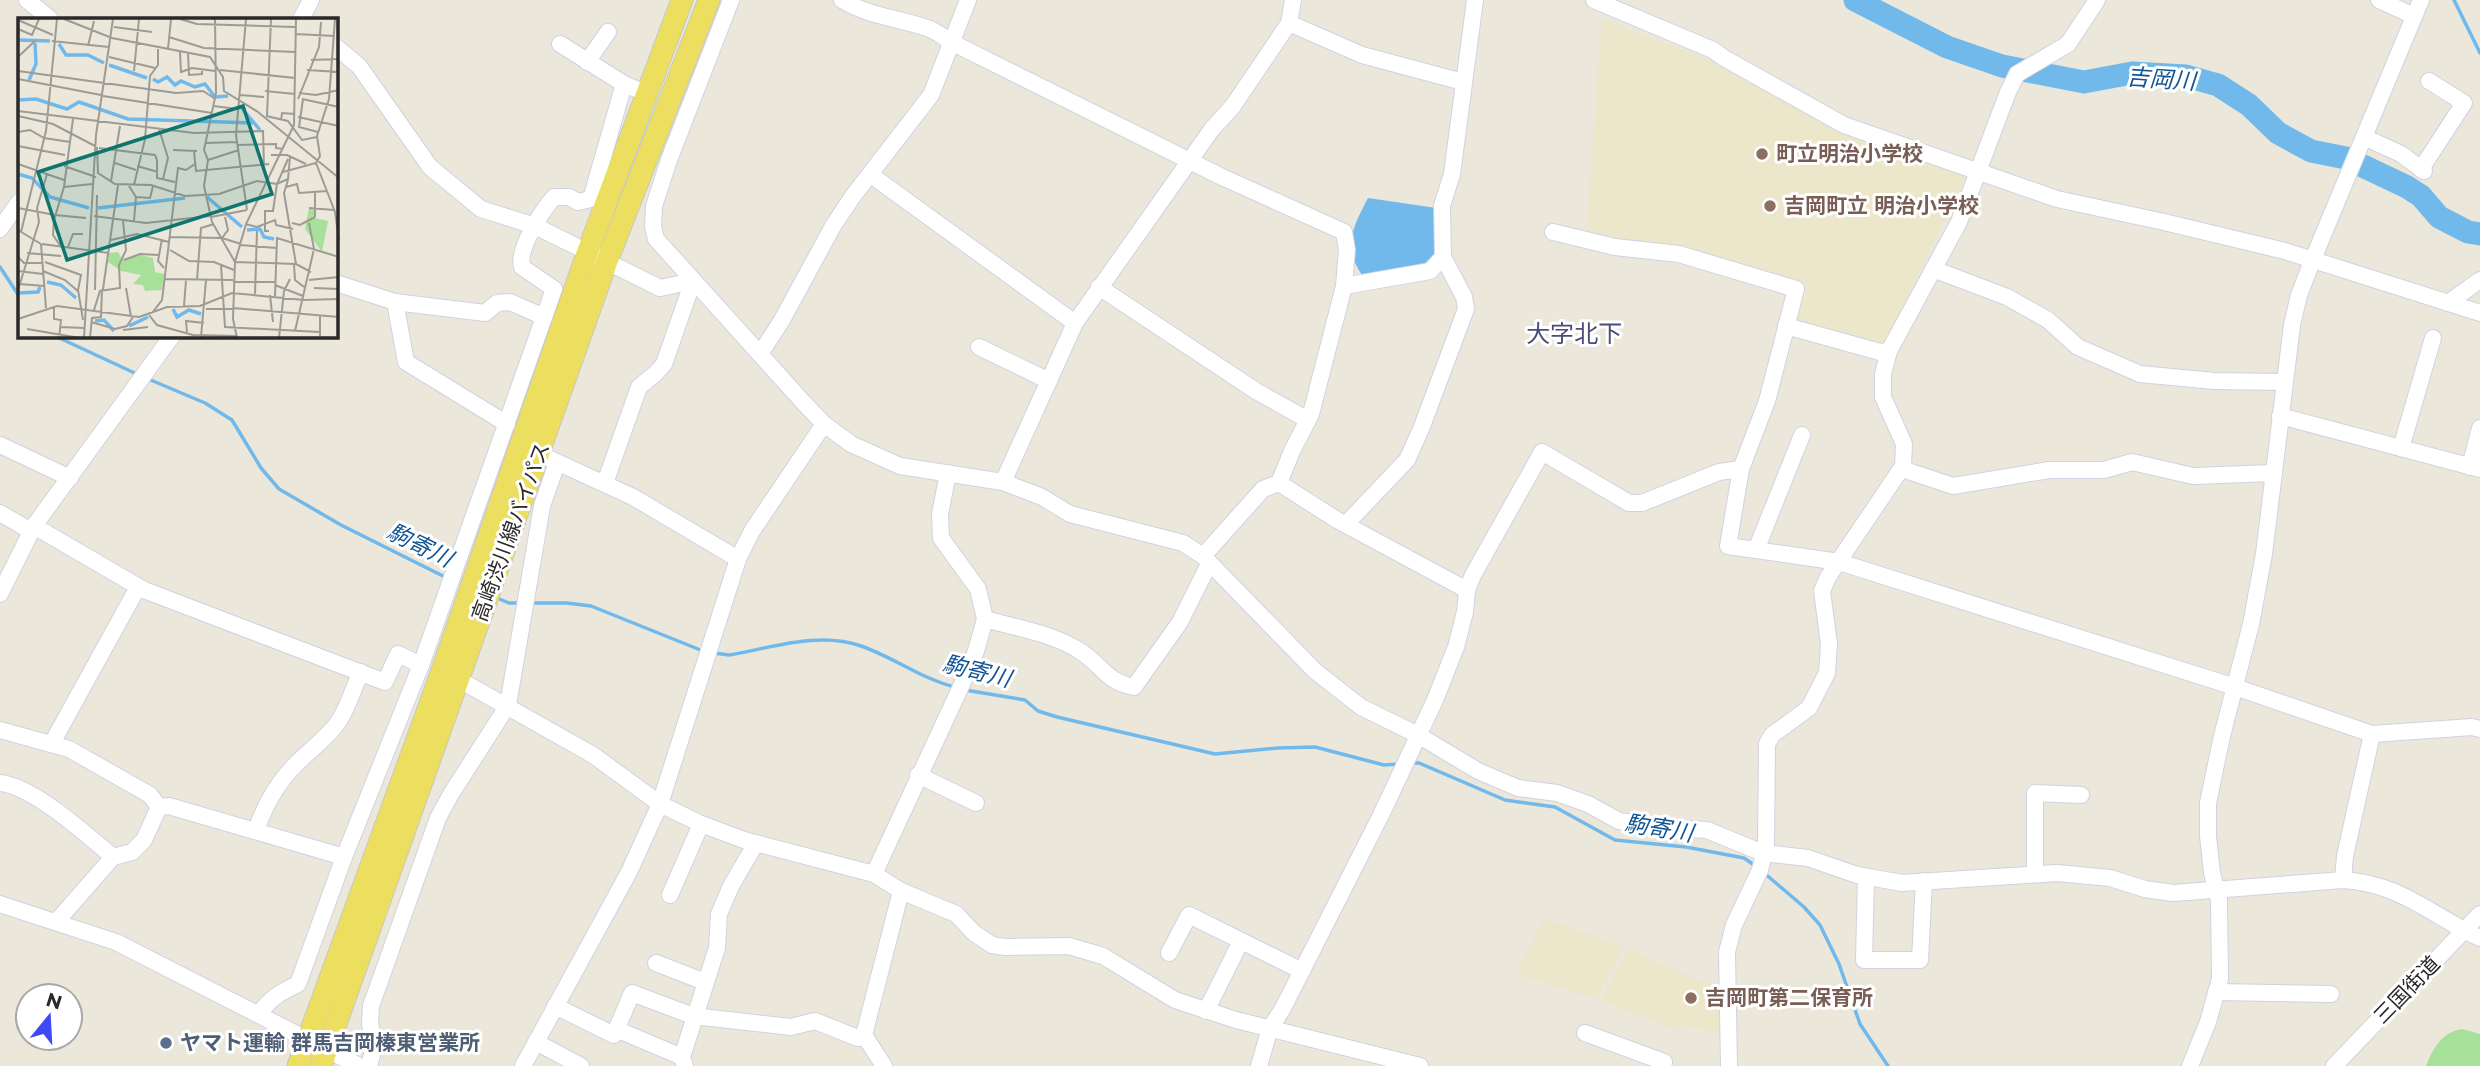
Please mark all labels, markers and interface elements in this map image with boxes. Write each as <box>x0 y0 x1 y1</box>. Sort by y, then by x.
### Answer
inset map <box>18 18 338 338</box>
water label: 吉岡川 <box>2126 63 2199 96</box>
place label: 町立明治小学校 <box>1776 141 1923 166</box>
marker: 町立明治小学校 <box>1754 146 1770 162</box>
place label: 吉岡町立 明治小学校 <box>1784 193 1979 218</box>
marker: 吉岡町立 明治小学校 <box>1762 198 1778 214</box>
district label: 大字北下 <box>1526 319 1622 348</box>
street label: 高崎渋川線バイパス <box>467 439 555 625</box>
water label: 駒寄川 <box>383 517 460 574</box>
water label: 駒寄川 <box>940 649 1017 694</box>
water label: 駒寄川 <box>1623 809 1698 848</box>
street label: 三国街道 <box>2368 951 2445 1029</box>
north arrow <box>14 982 84 1052</box>
place label: 吉岡町第二保育所 <box>1705 985 1873 1010</box>
text: N <box>43 988 65 1015</box>
marker: 吉岡町第二保育所 <box>1683 990 1699 1006</box>
place label: ヤマト運輸 群馬吉岡榛東営業所 <box>180 1030 480 1055</box>
marker: ヤマト運輸 群馬吉岡榛東営業所 <box>158 1035 174 1051</box>

